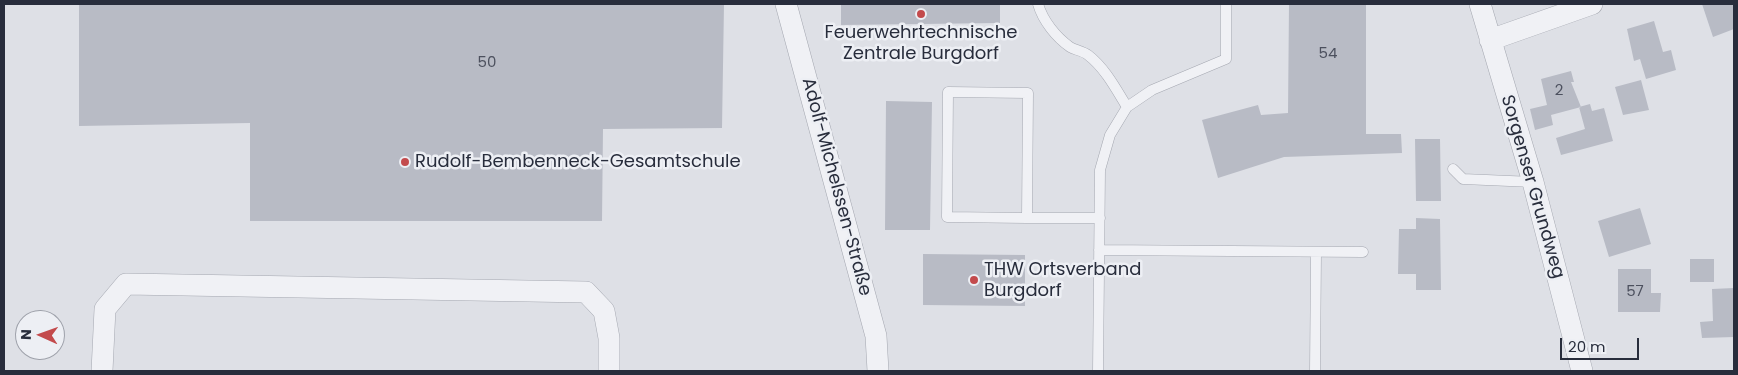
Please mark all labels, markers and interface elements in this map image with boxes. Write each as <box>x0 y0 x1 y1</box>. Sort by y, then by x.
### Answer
marker: Feuerwehrtechnische Zentrale Burgdorf <box>915 8 927 20</box>
place label: Feuerwehrtechnische Zentrale Burgdorf <box>825 22 1017 64</box>
house number: 54 <box>1319 45 1337 63</box>
house number: 50 <box>478 54 496 72</box>
street label: Adolf-Michelssen-Straße <box>796 76 876 298</box>
house number: 2 <box>1555 82 1563 100</box>
street label: Sorgenser Grundweg <box>1495 93 1569 281</box>
place label: Rudolf-Bembenneck-Gesamtschule <box>415 151 741 173</box>
marker: Rudolf-Bembenneck-Gesamtschule <box>399 156 411 168</box>
place label: THW Ortsverband Burgdorf <box>984 259 1141 302</box>
marker: THW Ortsverband Burgdorf <box>968 274 980 286</box>
house number: 57 <box>1626 283 1644 301</box>
north arrow <box>15 310 65 360</box>
scale bar <box>1563 328 1642 360</box>
text: N <box>16 329 36 340</box>
text: 20 m <box>1568 336 1606 357</box>

